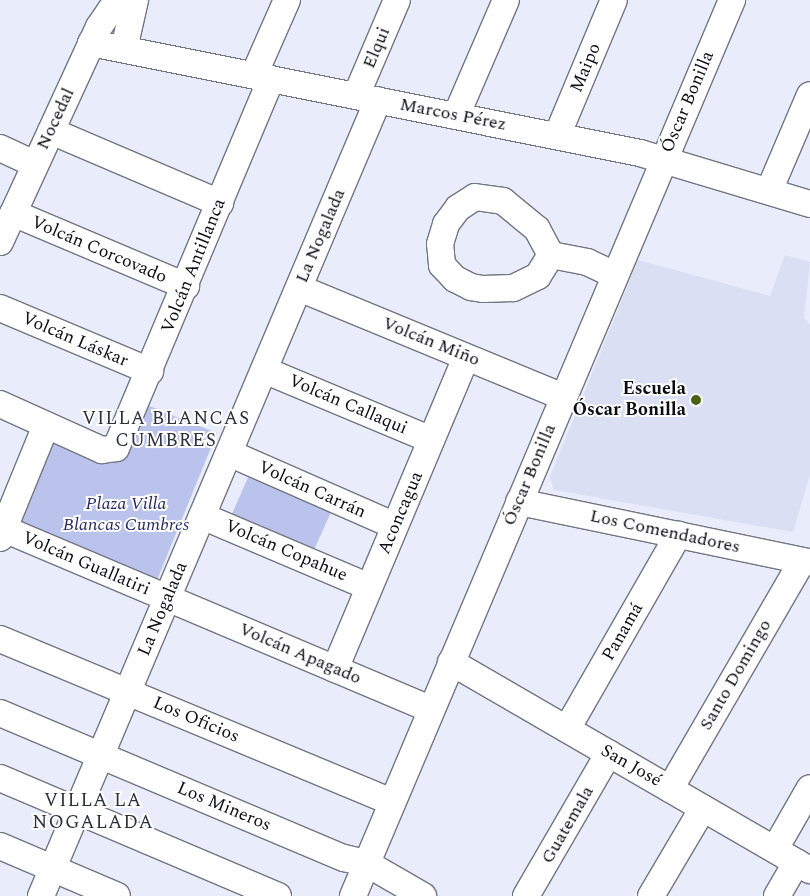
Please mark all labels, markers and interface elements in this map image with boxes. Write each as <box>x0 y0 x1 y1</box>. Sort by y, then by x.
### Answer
street label: Elqui <box>359 24 395 72</box>
street label: Maipo <box>566 40 606 96</box>
street label: Óscar Bonilla <box>657 48 719 156</box>
street label: Nocedal <box>32 85 80 153</box>
street label: Marcos Pérez <box>398 94 508 136</box>
street label: La Nogalada <box>292 186 350 286</box>
street label: Volcán Antillanca <box>157 196 231 336</box>
street label: Volcán Corcovado <box>28 212 170 288</box>
street label: Volcán Láskar <box>19 308 131 372</box>
street label: Volcán Miño <box>379 313 483 371</box>
street label: Volcán Callaqui <box>285 370 411 440</box>
place label: Escuela Óscar Bonilla <box>573 379 686 422</box>
marker: Escuela Óscar Bonilla <box>690 394 702 406</box>
district label: VILLA BLANCAS CUMBRES <box>80 408 252 452</box>
street label: Óscar Bonilla <box>499 421 561 529</box>
street label: Volcán Carrán <box>255 457 369 523</box>
street label: Aconcagua <box>374 468 428 558</box>
park label: Plaza Villa Blancas Cumbres <box>63 494 189 536</box>
street label: Los Comendadores <box>588 506 742 558</box>
street label: Volcán Copahue <box>222 515 350 587</box>
street label: Volcán Guallatiri <box>19 527 153 601</box>
street label: La Nogalada <box>134 559 192 659</box>
street label: Panamá <box>598 599 648 665</box>
street label: Santo Domingo <box>696 616 776 734</box>
street label: Volcán Apagado <box>236 619 364 689</box>
street label: Los Oficios <box>150 692 242 748</box>
street label: San José <box>597 740 665 792</box>
street label: Los Mineros <box>174 778 274 836</box>
street label: Guatemala <box>537 782 599 868</box>
district label: VILLA LA NOGALADA <box>31 790 155 834</box>

